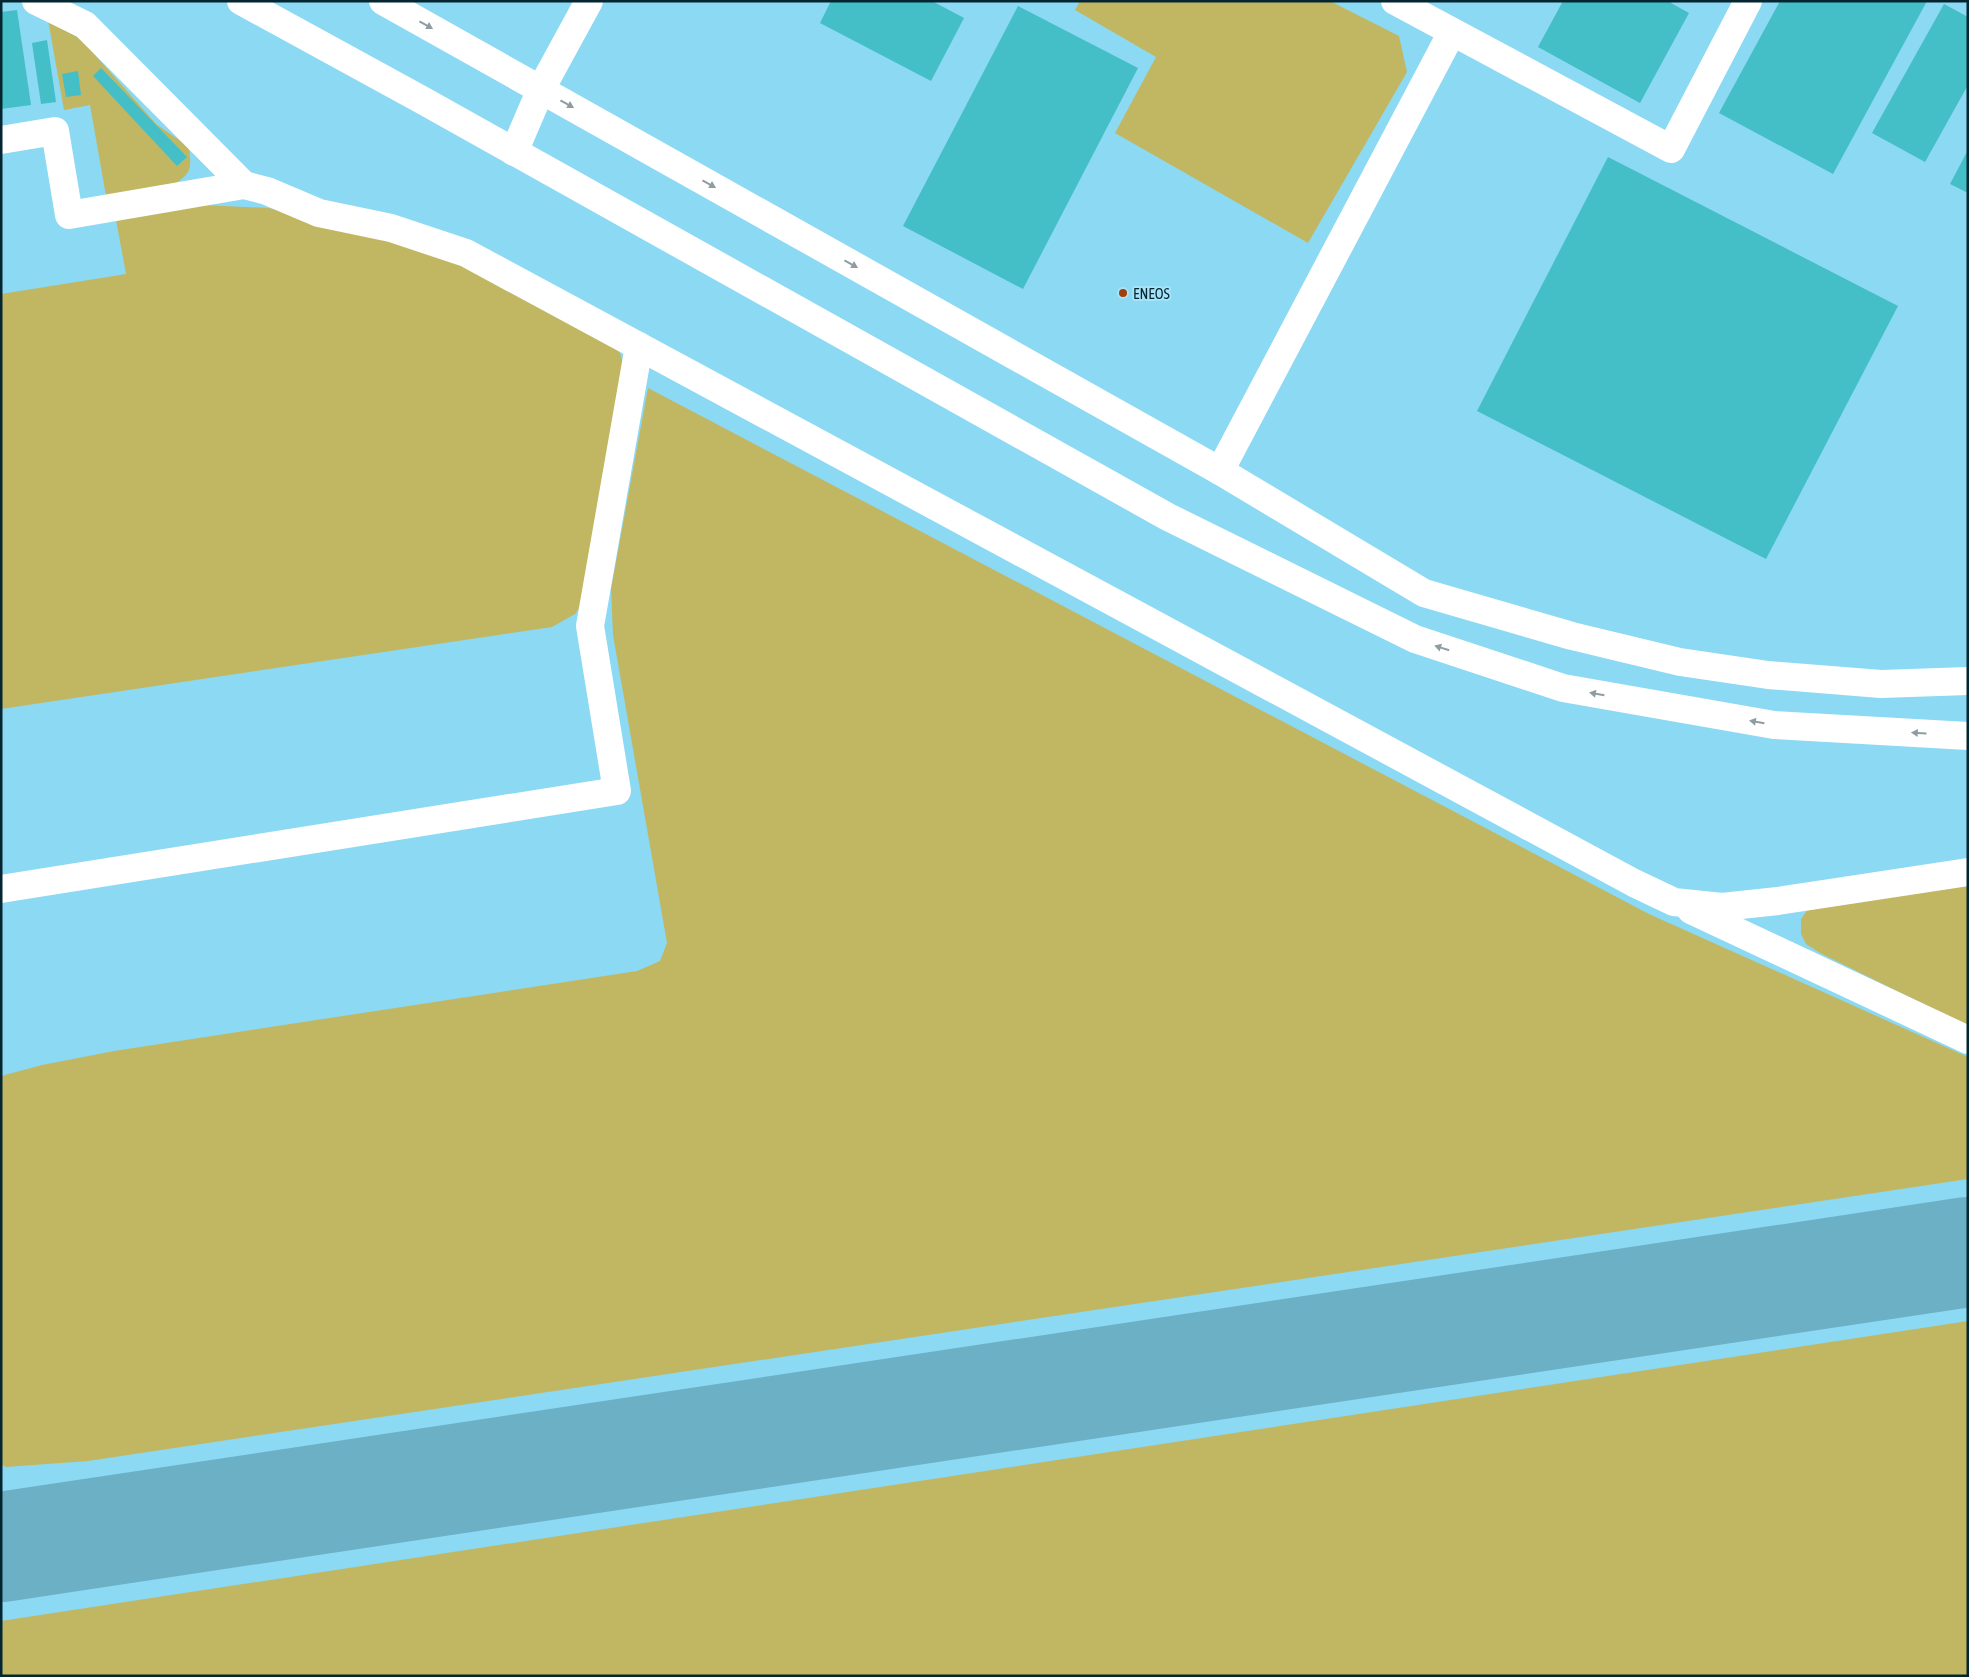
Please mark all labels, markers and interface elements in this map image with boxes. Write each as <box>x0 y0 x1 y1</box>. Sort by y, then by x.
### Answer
one-way arrow <box>419 20 432 29</box>
one-way arrow <box>561 100 574 109</box>
one-way arrow <box>702 180 716 188</box>
one-way arrow <box>844 259 857 268</box>
place label: ENEOS <box>1133 285 1170 302</box>
marker: ENEOS <box>1117 287 1129 299</box>
one-way arrow <box>1434 644 1449 651</box>
one-way arrow <box>1589 690 1605 698</box>
one-way arrow <box>1749 718 1765 726</box>
one-way arrow <box>1911 729 1927 737</box>

